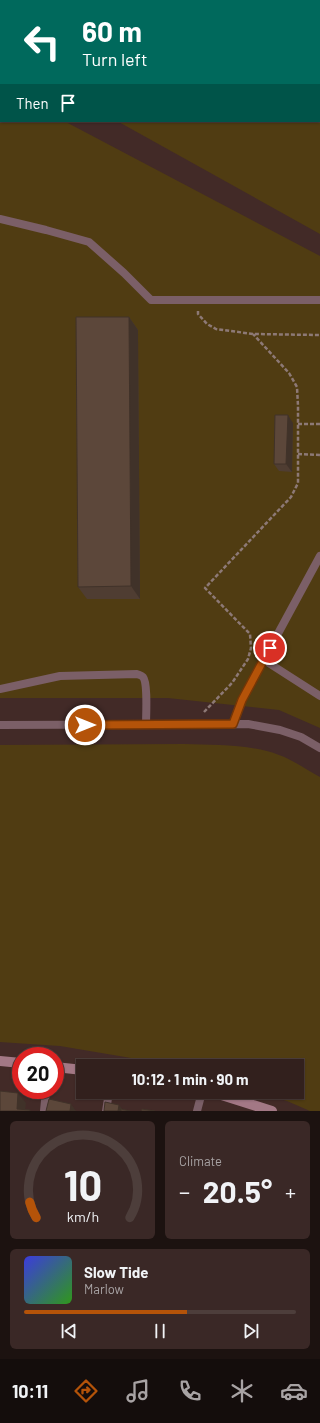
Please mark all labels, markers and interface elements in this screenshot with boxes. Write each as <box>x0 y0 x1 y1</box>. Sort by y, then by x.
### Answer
text: 60 m <box>82 14 142 48</box>
icon: left <box>16 16 68 68</box>
text: Turn left <box>82 48 148 70</box>
icon: arrive <box>57 92 79 114</box>
text: Then <box>16 94 49 112</box>
pin <box>253 631 287 665</box>
icon: arrive <box>259 637 281 659</box>
position arrow <box>64 704 106 746</box>
speed limit sign: 20 <box>12 1047 64 1099</box>
text: 10:12 · 1 min · 90 m <box>132 1070 249 1088</box>
text: Climate <box>179 1153 222 1169</box>
text: 10 <box>63 1159 102 1209</box>
text: 20.5° <box>203 1173 272 1209</box>
text: − <box>179 1178 190 1204</box>
text: + <box>285 1178 296 1204</box>
text: km/h <box>66 1208 99 1225</box>
text: Slow Tide <box>84 1263 148 1281</box>
text: Marlow <box>84 1281 124 1297</box>
icon: previous <box>58 1320 80 1342</box>
icon: pause <box>149 1320 171 1342</box>
icon: next <box>240 1320 262 1342</box>
icon: directions <box>72 1377 100 1405</box>
icon: music <box>124 1377 152 1405</box>
icon: phone <box>176 1377 204 1405</box>
icon: climate <box>228 1377 256 1405</box>
icon: car <box>280 1377 308 1405</box>
text: 10:11 <box>12 1380 48 1402</box>

